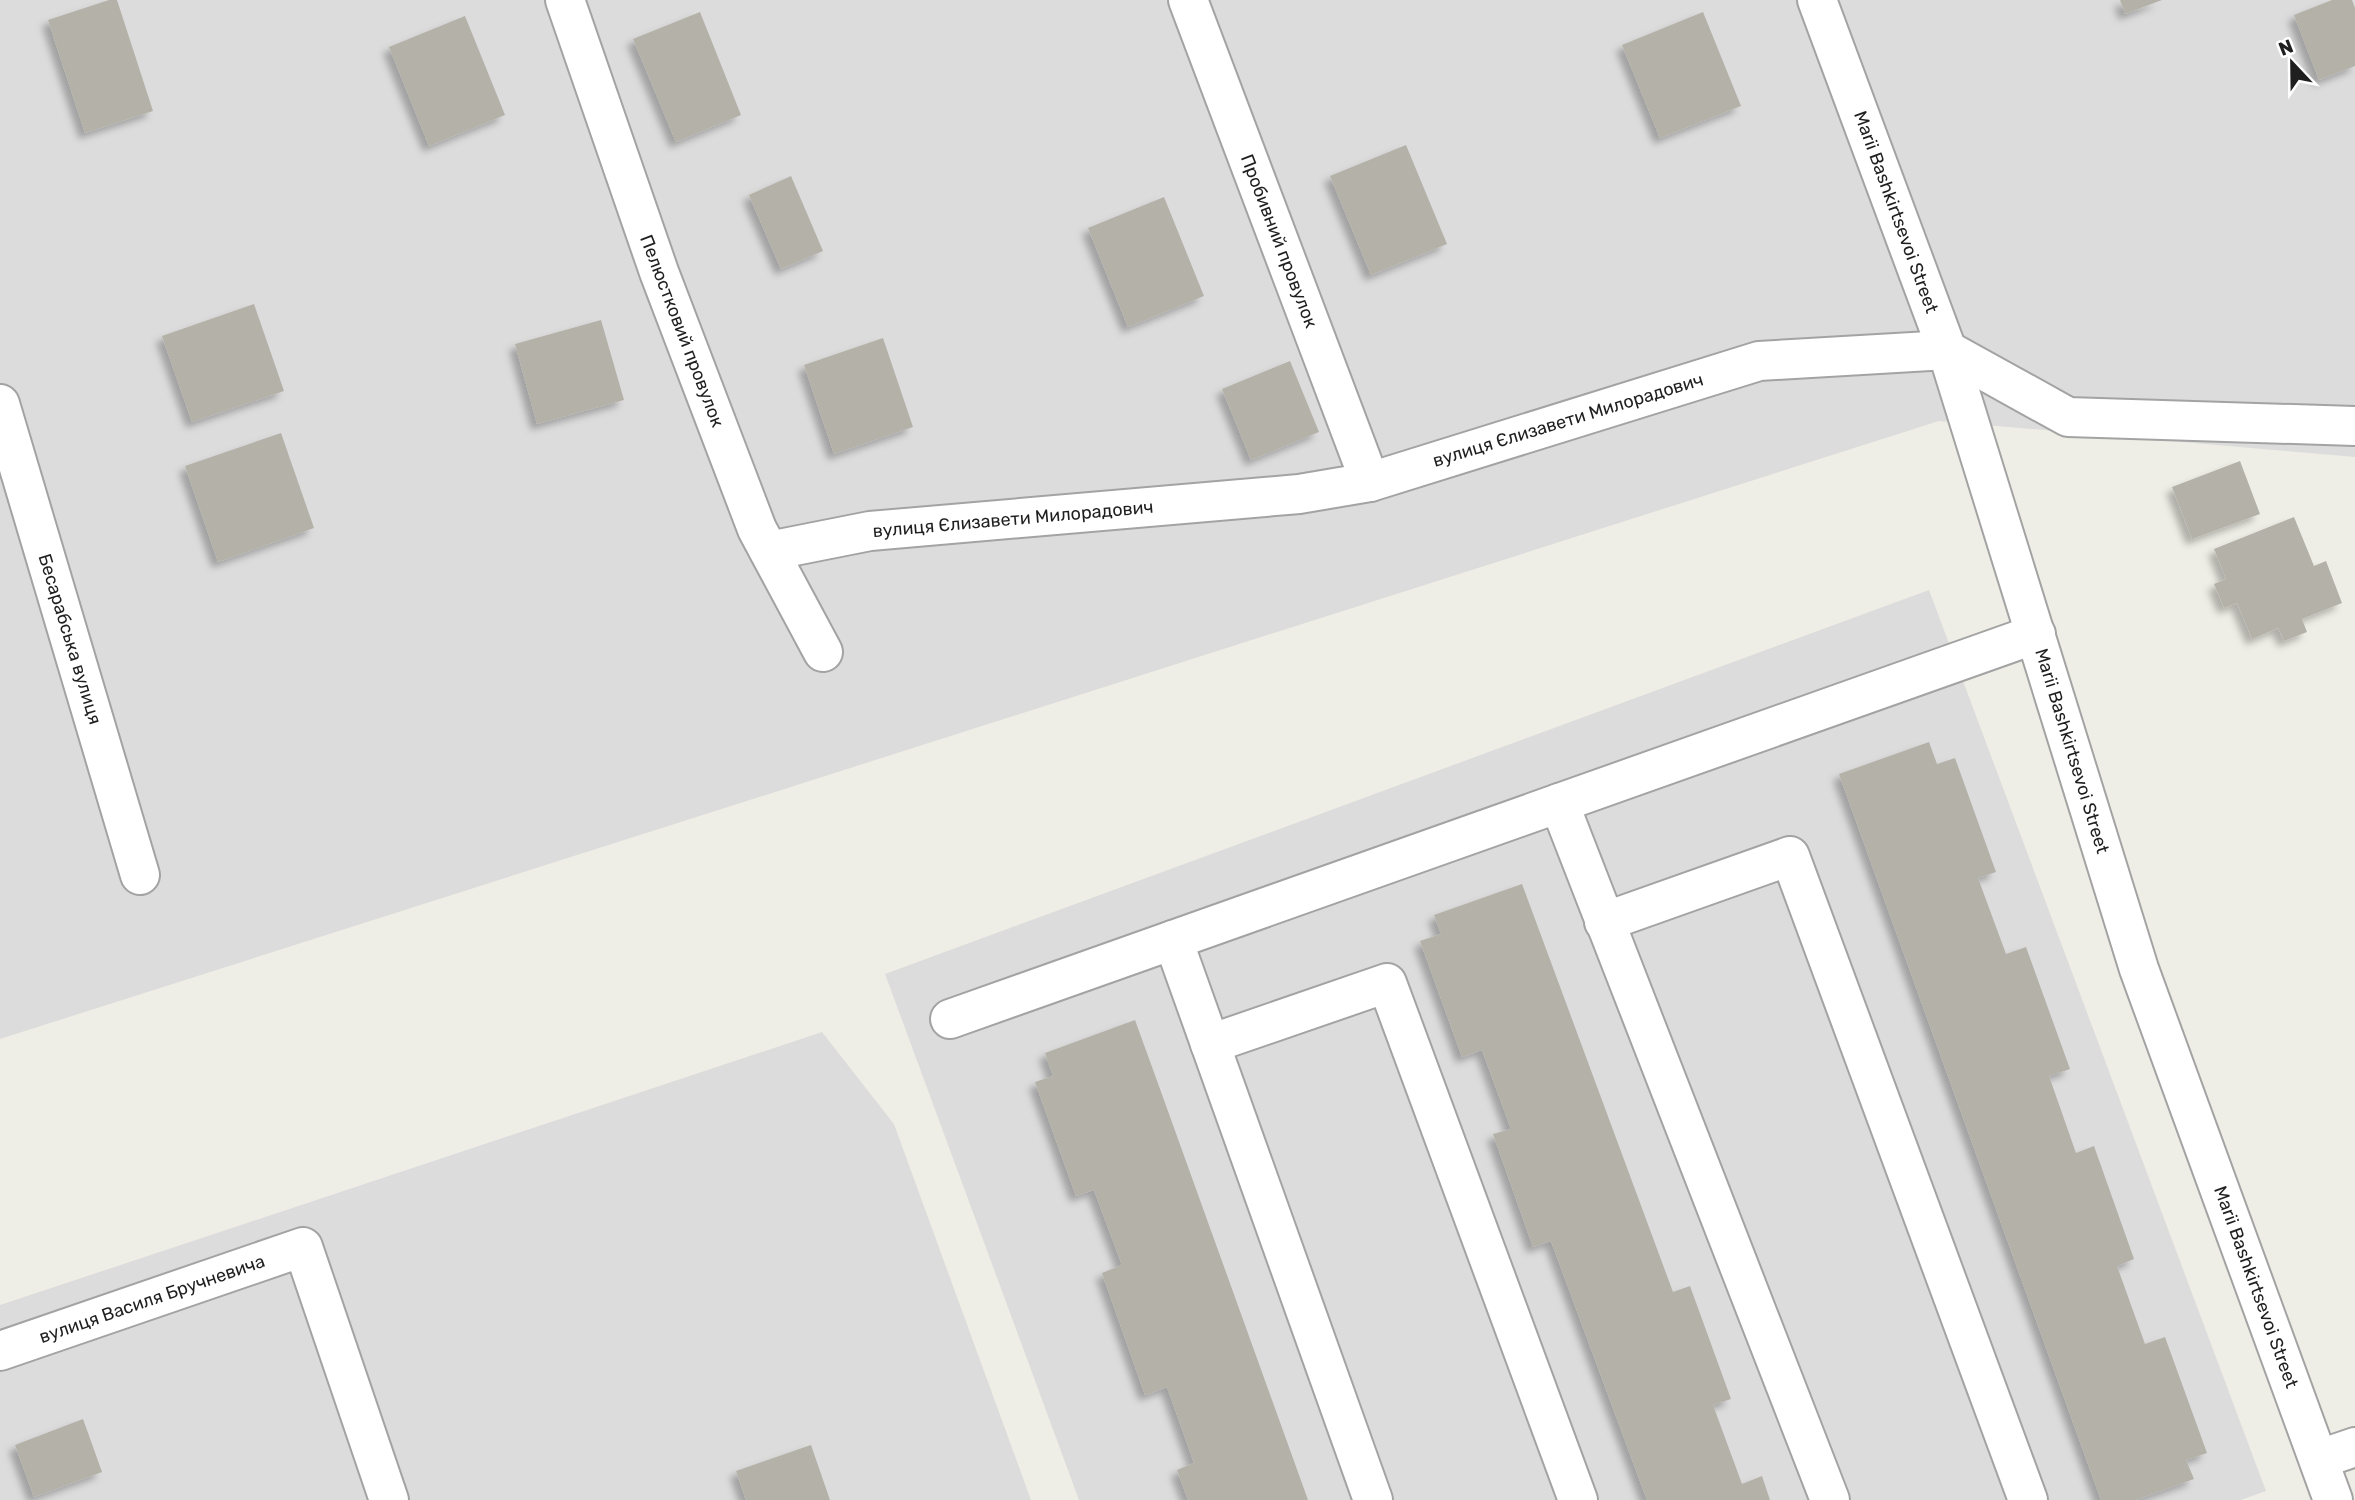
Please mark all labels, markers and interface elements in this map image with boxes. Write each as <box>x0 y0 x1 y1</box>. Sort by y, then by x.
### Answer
north arrow <box>2257 28 2327 98</box>
text: N <box>2275 34 2296 61</box>
street label: Marii Bashkirtsevoi Street <box>1849 108 1943 316</box>
street label: Пробивний провулок <box>1236 151 1322 331</box>
street label: Пелюстковий провулок <box>635 232 729 431</box>
street label: вулиця Єлизавети Милорадович <box>1430 368 1706 472</box>
street label: вулиця Єлизавети Милорадович <box>872 496 1154 542</box>
street label: Бесарабська вулиця <box>34 551 106 727</box>
street label: Marii Bashkirtsevoi Street <box>2030 646 2114 856</box>
street label: Marii Bashkirtsevoi Street <box>2209 1183 2303 1391</box>
street label: вулиця Василя Бручневича <box>36 1250 268 1348</box>

